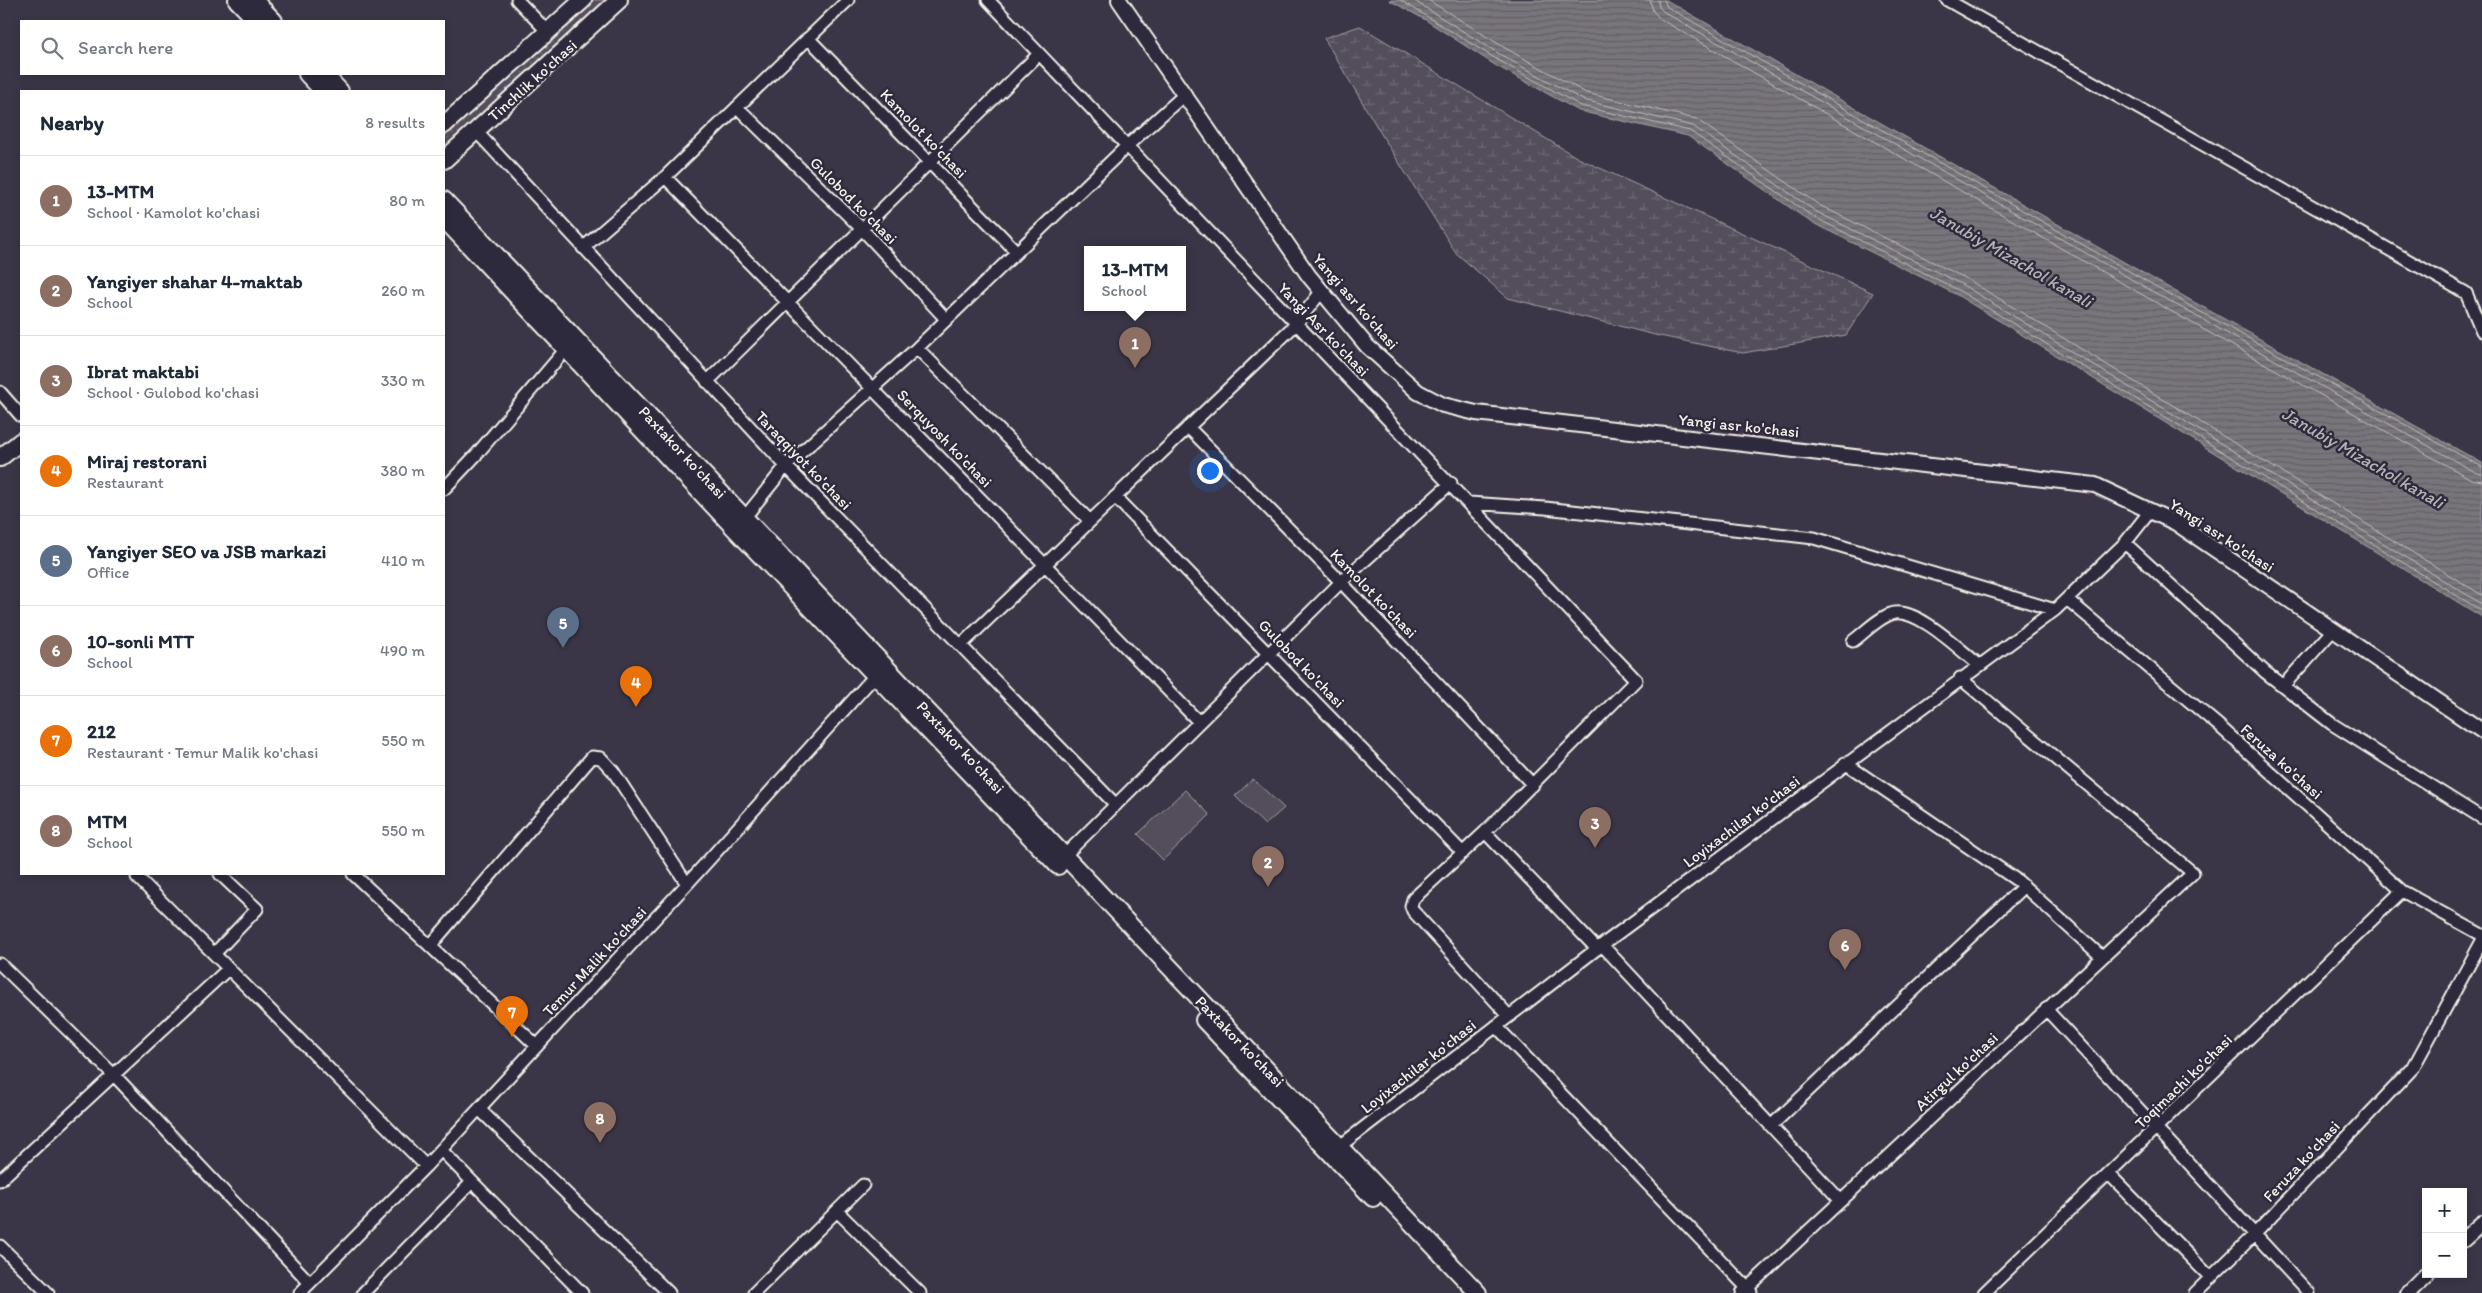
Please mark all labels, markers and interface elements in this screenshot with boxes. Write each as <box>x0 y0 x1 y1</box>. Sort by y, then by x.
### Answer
search box <box>20 20 445 75</box>
icon: search <box>38 34 66 62</box>
text: Search here <box>78 36 173 59</box>
street label: Tinchlik ko'chasi <box>484 36 581 125</box>
street label: Kamolot ko'chasi <box>876 85 971 182</box>
text: Nearby <box>40 110 104 135</box>
text: 8 results <box>365 113 425 132</box>
street label: Gulobod ko'chasi <box>806 153 901 248</box>
text: 13-MTM <box>87 180 154 203</box>
text: 1 <box>52 191 60 210</box>
text: 80 m <box>389 191 425 210</box>
water label: Janubiy Mizachol kanali <box>1926 202 2098 314</box>
text: School · Kamolot ko'chasi <box>87 203 260 222</box>
popup <box>1084 246 1186 311</box>
street label: Yangi asr ko'chasi <box>1309 249 1403 353</box>
text: 13-MTM <box>1101 258 1169 281</box>
text: Yangiyer shahar 4-maktab <box>87 270 303 293</box>
street label: Yangi Asr ko'chasi <box>1274 278 1373 380</box>
text: 2 <box>52 281 60 300</box>
text: 260 m <box>381 281 425 300</box>
text: School <box>1101 281 1147 300</box>
text: School <box>87 293 133 312</box>
pin: 1 <box>1119 327 1151 368</box>
text: Ibrat maktabi <box>87 360 199 383</box>
text: 3 <box>52 371 60 390</box>
text: 330 m <box>381 371 425 390</box>
text: School · Gulobod ko'chasi <box>87 383 259 402</box>
street label: Serquyosh ko'chasi <box>893 385 996 491</box>
street label: Paxtakor ko'chasi <box>635 402 730 503</box>
water label: Janubiy Mizachol kanali <box>2278 403 2450 515</box>
street label: Taraqqiyot ko'chasi <box>752 407 856 514</box>
street label: Yangi asr ko'chasi <box>1678 410 1800 441</box>
text: Miraj restorani <box>87 450 207 473</box>
your location <box>1197 458 1223 484</box>
text: 4 <box>51 461 61 480</box>
text: 380 m <box>381 461 425 480</box>
text: Restaurant <box>87 473 164 492</box>
street label: Yangi asr ko'chasi <box>2166 494 2278 576</box>
text: Yangiyer SEO va JSB markazi <box>87 540 326 563</box>
street label: Kamolot ko'chasi <box>1326 545 1421 642</box>
text: 5 <box>52 551 60 570</box>
text: 410 m <box>381 551 425 570</box>
text: Office <box>87 563 129 582</box>
pin: 5 <box>547 607 579 648</box>
street label: Gulobod ko'chasi <box>1255 615 1349 711</box>
text: 10-sonli MTT <box>87 630 194 653</box>
text: 6 <box>52 641 60 660</box>
text: 490 m <box>380 641 425 660</box>
text: School <box>87 653 133 672</box>
pin: 4 <box>620 666 652 707</box>
street label: Paxtakor ko'chasi <box>913 697 1008 798</box>
text: 212 <box>87 720 116 743</box>
street label: Feruza ko'chasi <box>2237 720 2327 803</box>
text: 7 <box>52 731 60 750</box>
text: 550 m <box>381 731 425 750</box>
text: Restaurant · Temur Malik ko'chasi <box>87 743 318 762</box>
street label: Loyixachilar ko'chasi <box>1679 771 1803 871</box>
pin: 3 <box>1579 807 1611 848</box>
text: MTM <box>87 810 127 833</box>
text: 8 <box>52 821 60 840</box>
text: 550 m <box>381 821 425 840</box>
text: School <box>87 833 133 852</box>
pin: 2 <box>1252 846 1284 887</box>
street label: Temur Malik ko'chasi <box>538 902 650 1020</box>
pin: 6 <box>1829 929 1861 970</box>
street label: Paxtakor ko'chasi <box>1191 992 1288 1091</box>
pin: 7 <box>496 996 528 1037</box>
street label: Loyixachilar ko'chasi <box>1357 1015 1480 1117</box>
street label: Atirgul ko'chasi <box>1911 1028 2002 1115</box>
street label: Toqimachi ko'chasi <box>2131 1030 2236 1133</box>
pin: 8 <box>584 1102 616 1143</box>
street label: Feruza ko'chasi <box>2259 1117 2344 1206</box>
map controls <box>2422 1188 2467 1278</box>
button: + <box>2422 1188 2467 1233</box>
button: − <box>2422 1233 2467 1278</box>

